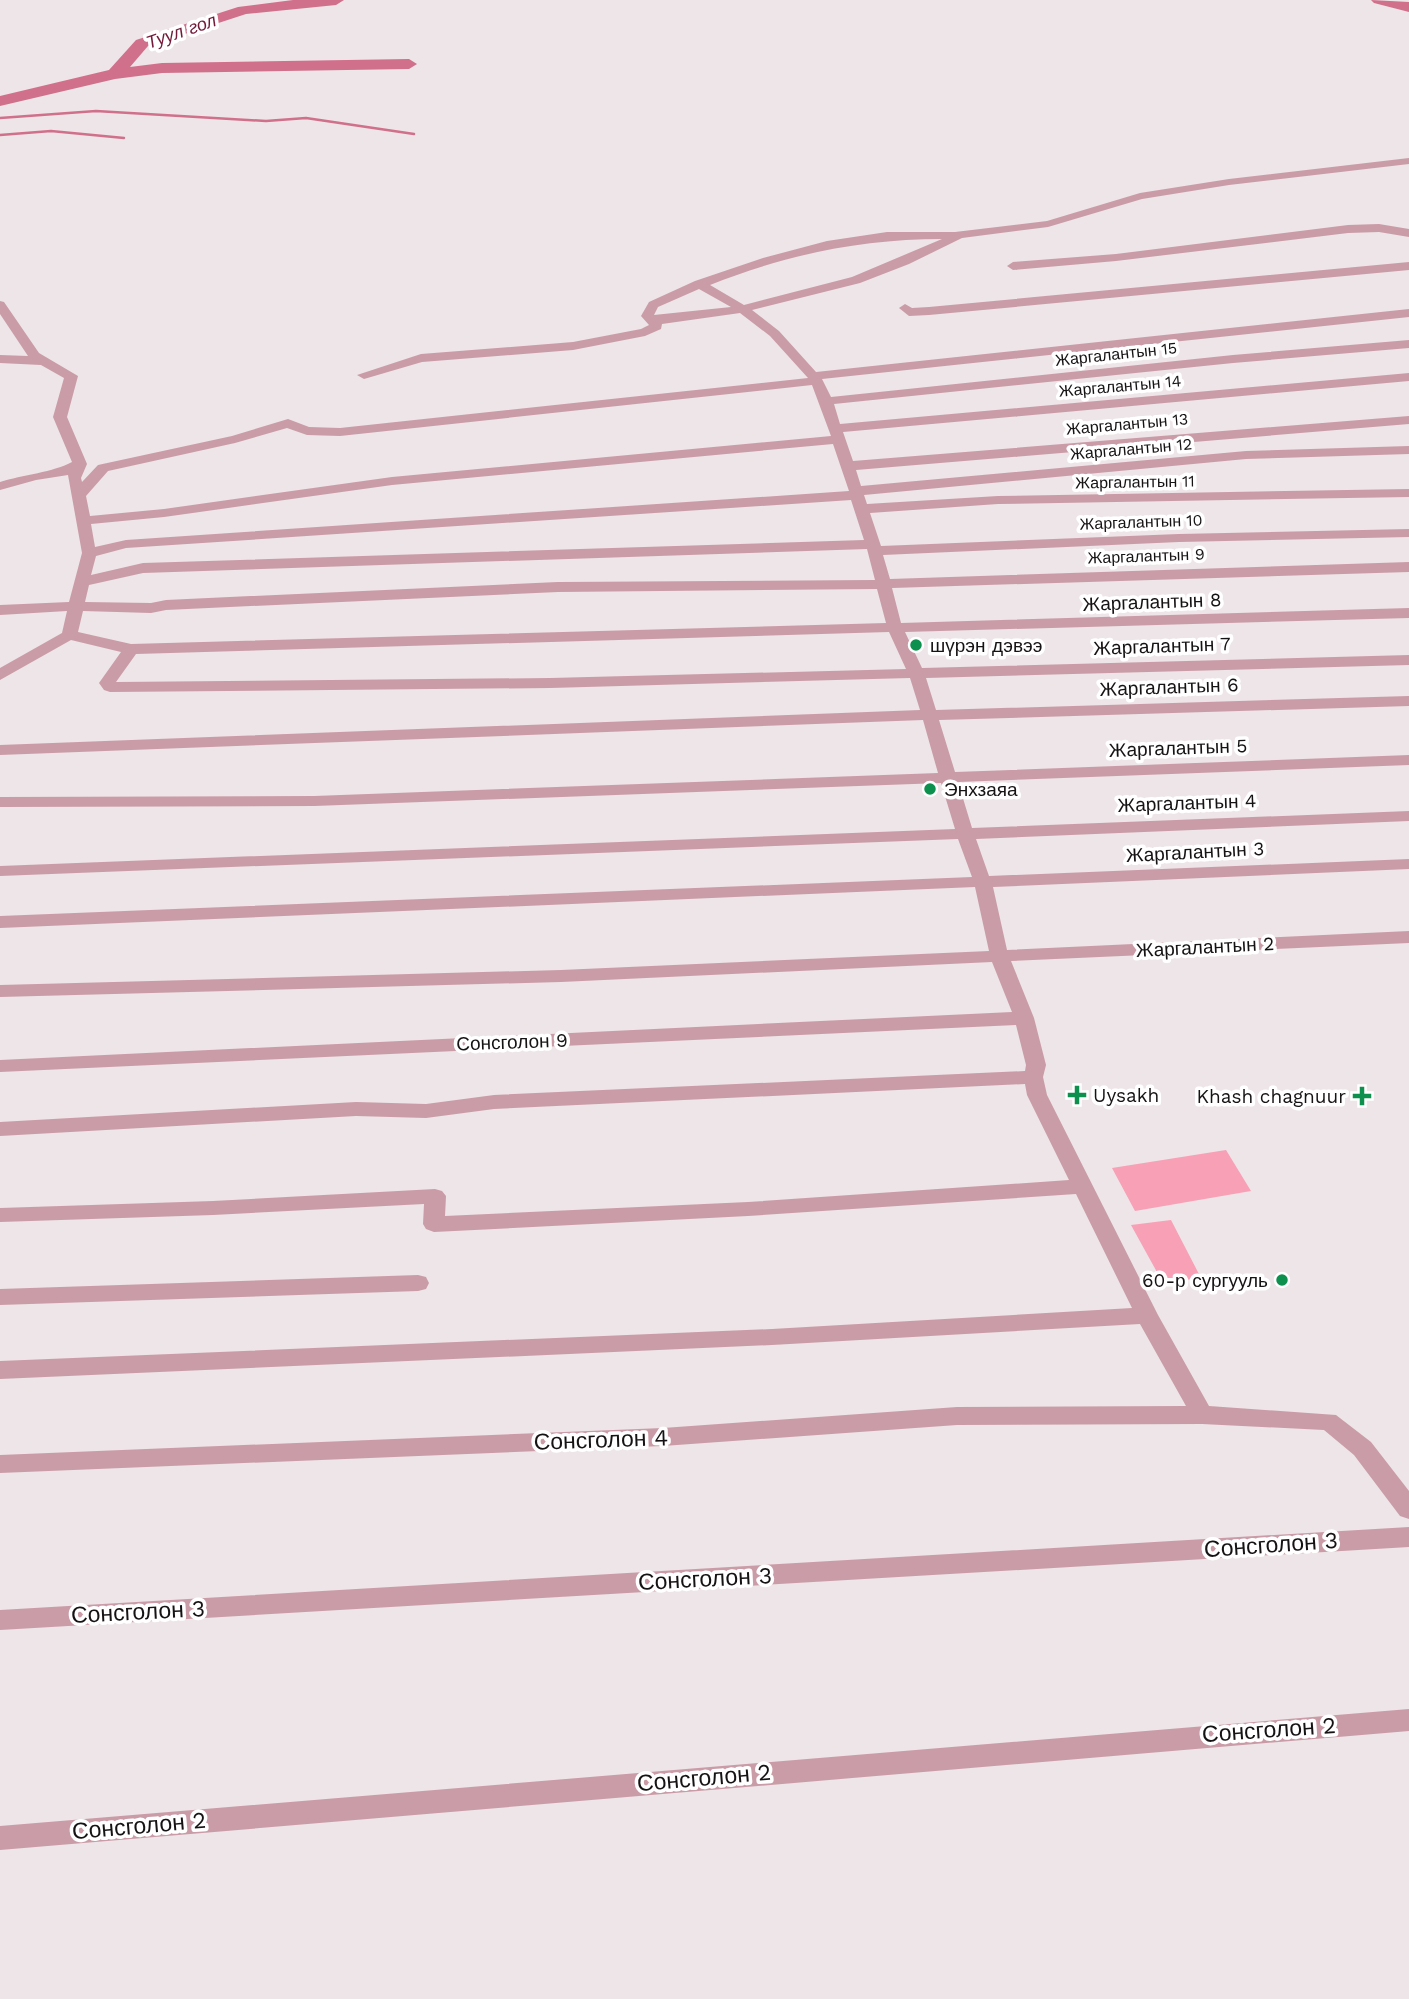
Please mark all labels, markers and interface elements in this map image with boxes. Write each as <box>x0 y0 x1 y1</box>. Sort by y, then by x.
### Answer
water label: Туул гол <box>143 9 219 53</box>
street label: Жаргалантын 15 <box>1054 338 1178 370</box>
street label: Жаргалантын 14 <box>1058 371 1182 401</box>
street label: Жаргалантын 13 <box>1065 409 1189 439</box>
street label: Жаргалантын 12 <box>1069 434 1193 464</box>
street label: Жаргалантын 11 <box>1075 471 1195 493</box>
street label: Жаргалантын 10 <box>1079 510 1203 534</box>
street label: Жаргалантын 9 <box>1087 544 1205 568</box>
street label: Жаргалантын 8 <box>1082 588 1222 616</box>
street label: Жаргалантын 7 <box>1093 632 1231 660</box>
place label: шүрэн дэвээ <box>930 634 1042 657</box>
marker: шүрэн дэвээ <box>908 637 924 653</box>
street label: Жаргалантын 6 <box>1099 673 1239 701</box>
street label: Жаргалантын 5 <box>1108 734 1248 762</box>
place label: Энхзаяа <box>944 778 1018 801</box>
marker: Энхзаяа <box>922 781 938 797</box>
street label: Жаргалантын 4 <box>1117 789 1257 817</box>
street label: Жаргалантын 3 <box>1125 837 1265 867</box>
street label: Жаргалантын 2 <box>1135 932 1275 962</box>
street label: Сонсголон 9 <box>456 1029 568 1055</box>
place label: Uysakh <box>1093 1084 1159 1107</box>
marker: Uysakh <box>1067 1085 1087 1105</box>
place label: Khash chagnuur <box>1197 1085 1346 1108</box>
marker: Khash chagnuur <box>1352 1086 1372 1106</box>
place label: 60-р сургууль <box>1142 1269 1268 1292</box>
marker: 60-р сургууль <box>1274 1272 1290 1288</box>
street label: Сонсголон 4 <box>533 1424 669 1456</box>
street label: Сонсголон 3 <box>1203 1527 1339 1563</box>
street label: Сонсголон 3 <box>637 1562 773 1596</box>
street label: Сонсголон 3 <box>70 1595 206 1629</box>
street label: Сонсголон 2 <box>1201 1712 1337 1748</box>
street label: Сонсголон 2 <box>636 1759 772 1797</box>
street label: Сонсголон 2 <box>71 1807 207 1845</box>

